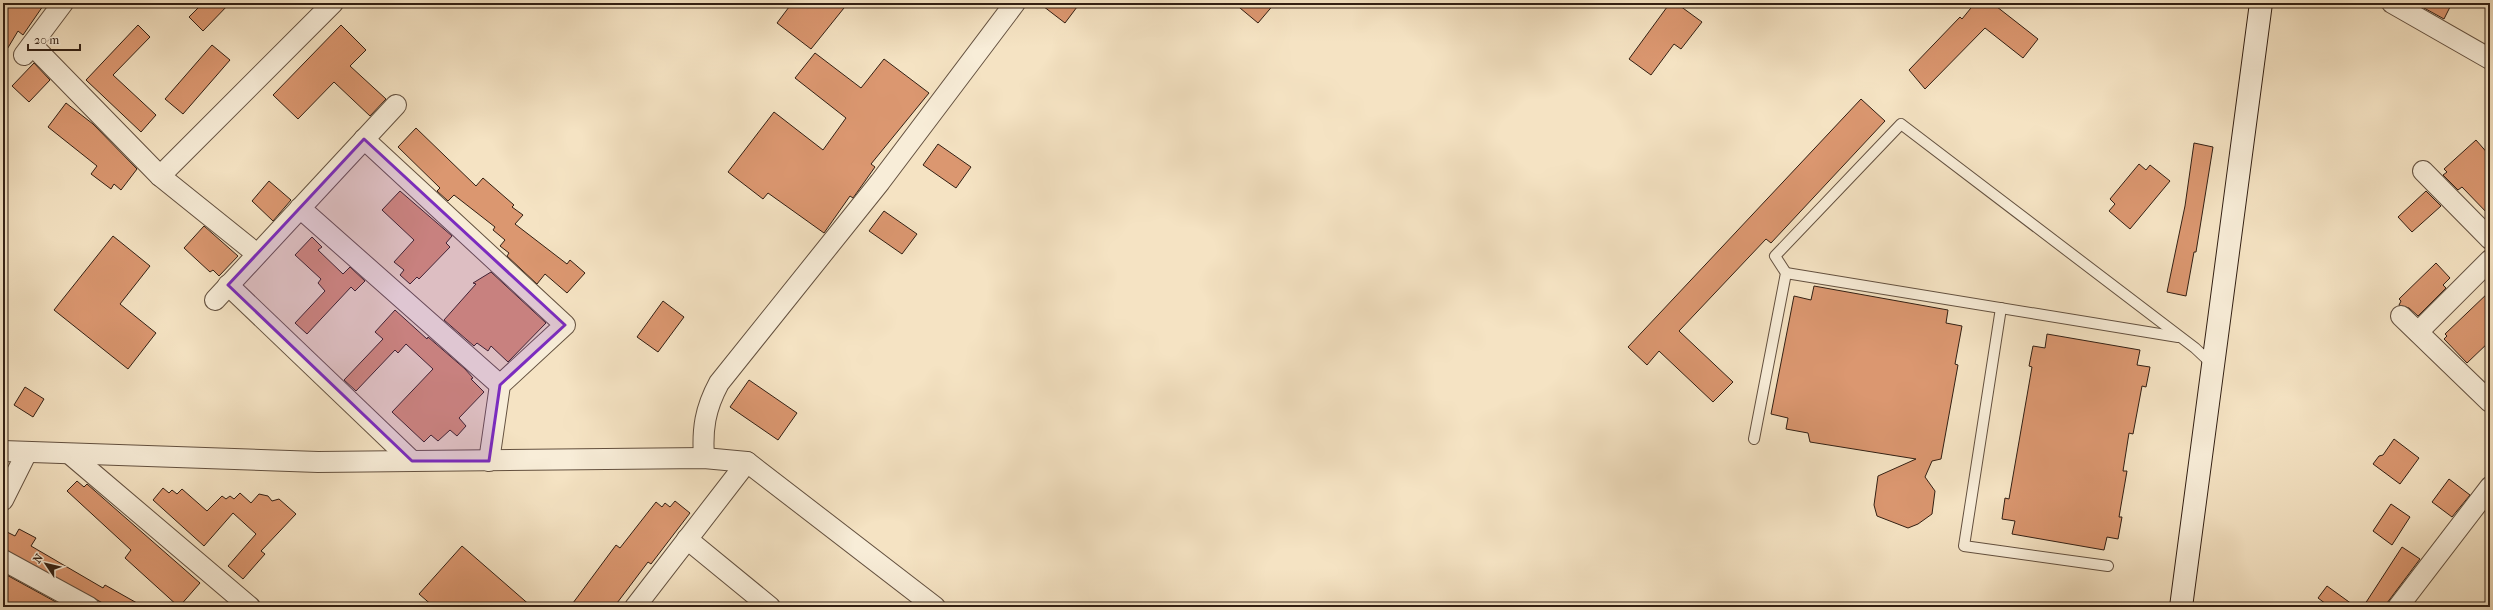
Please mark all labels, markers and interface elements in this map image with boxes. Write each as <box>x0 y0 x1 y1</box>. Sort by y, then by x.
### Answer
scale bar <box>28 26 80 52</box>
text: 20 m <box>34 33 59 47</box>
north arrow <box>26 544 66 584</box>
text: N <box>30 551 46 566</box>

